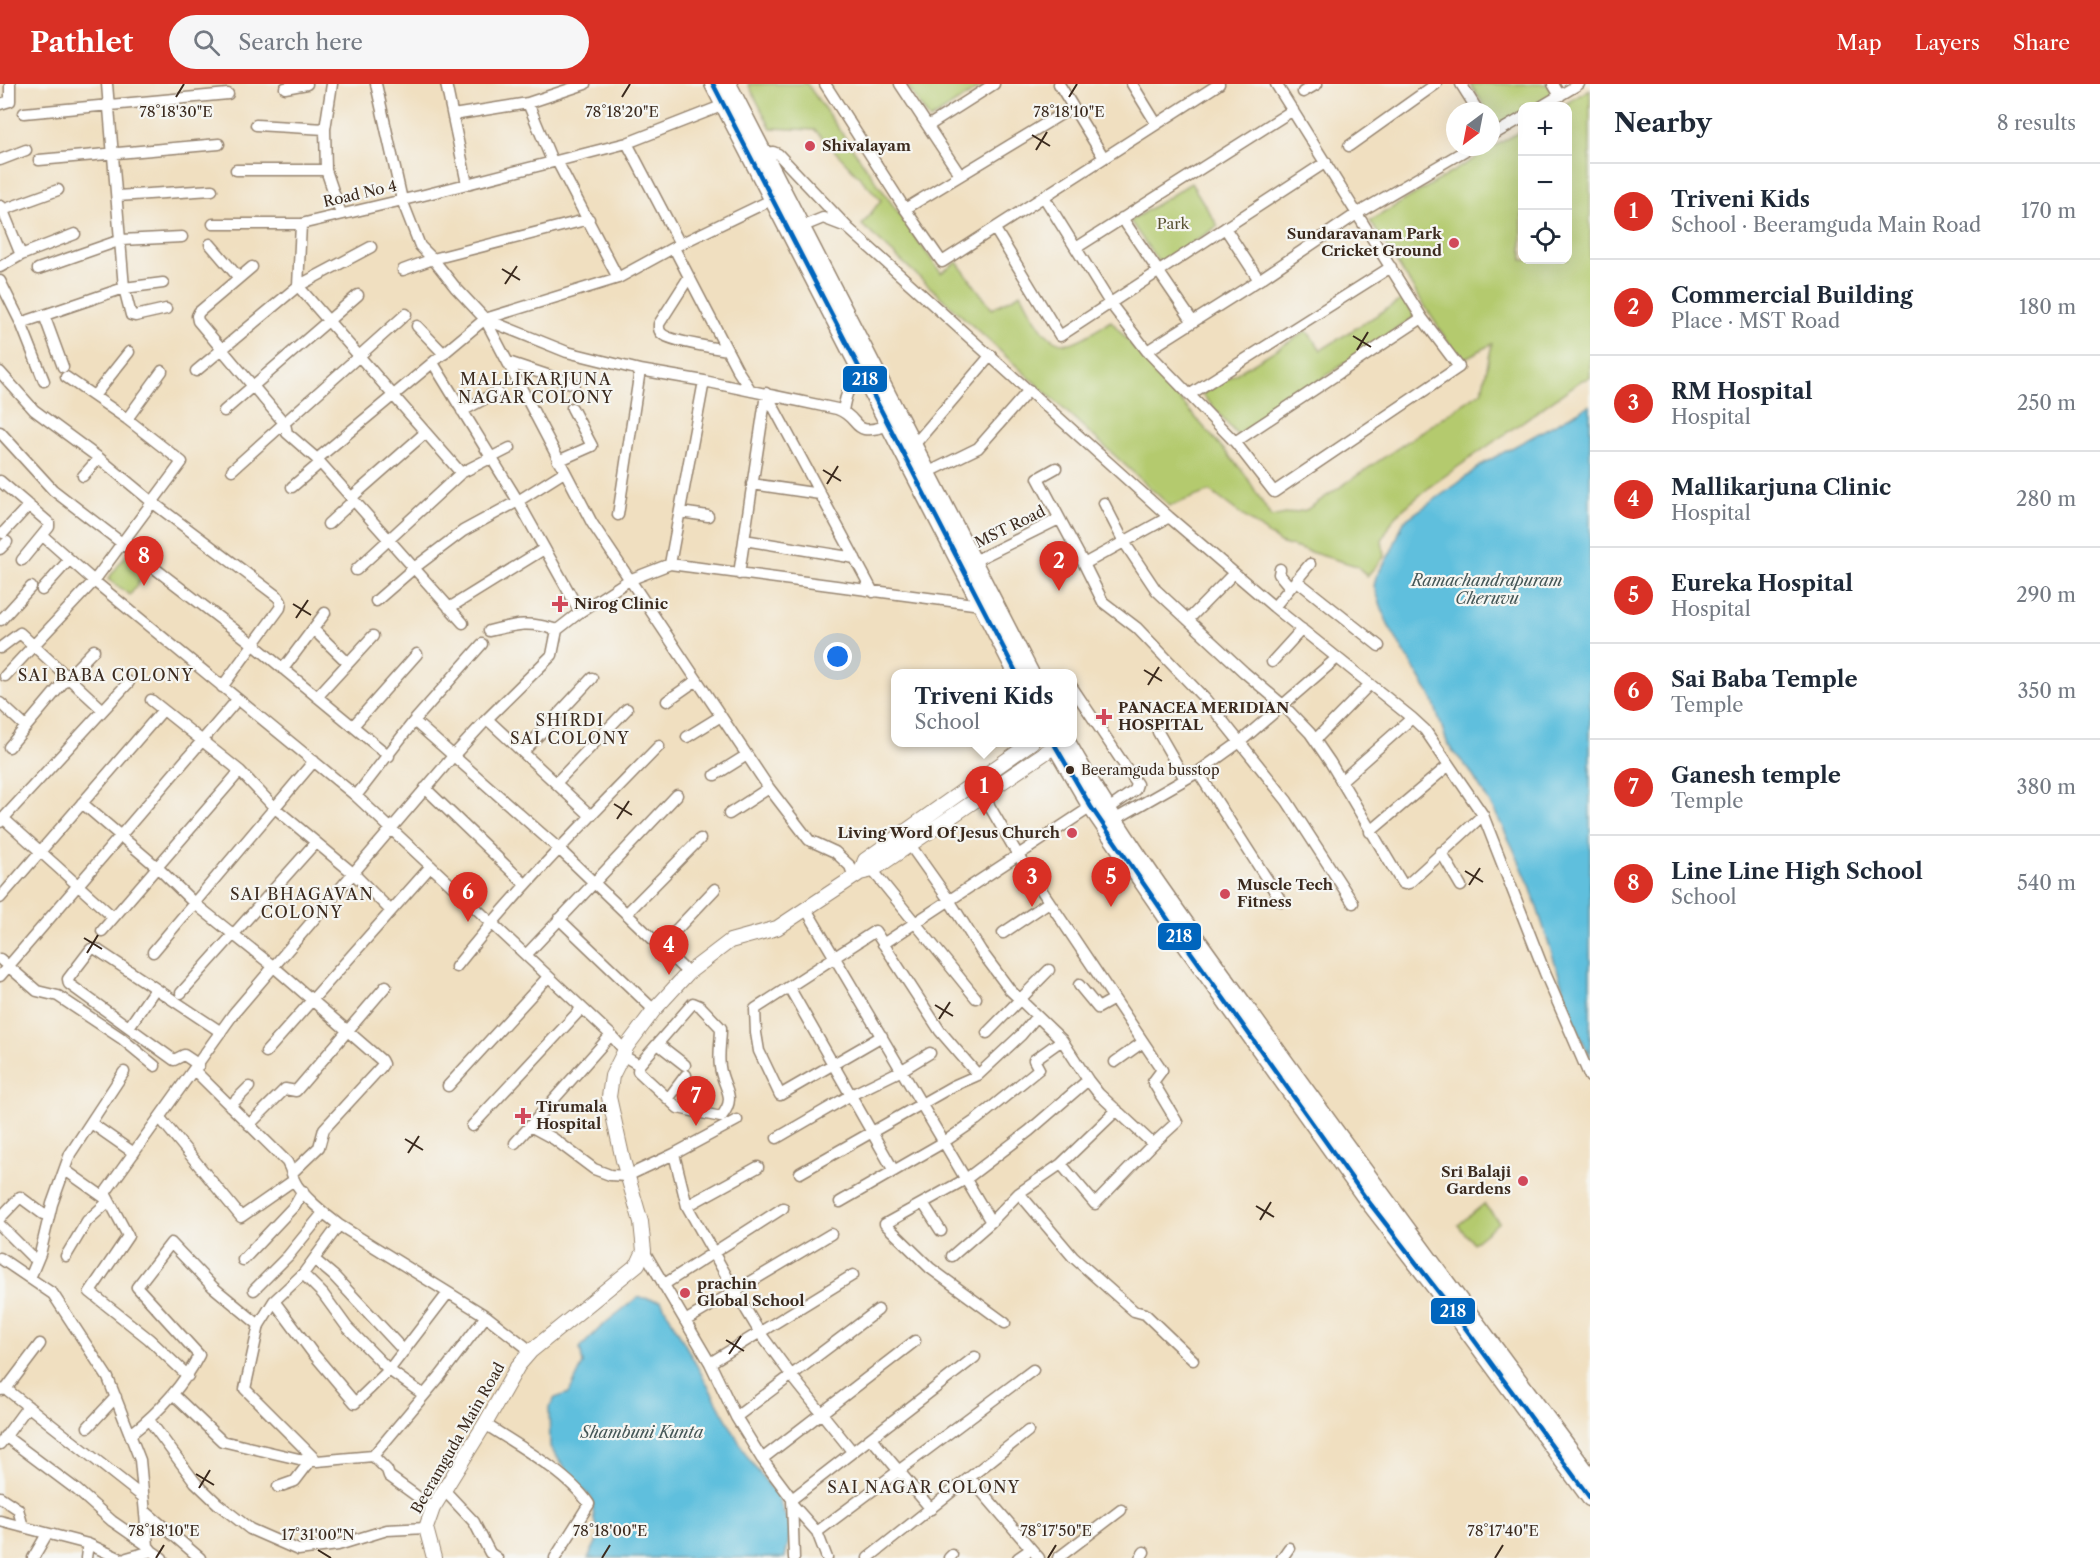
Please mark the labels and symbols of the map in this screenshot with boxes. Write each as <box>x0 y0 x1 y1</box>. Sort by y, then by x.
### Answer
text: 78°18'30"E <box>139 102 213 121</box>
text: 78°18'20"E <box>585 102 659 121</box>
text: 78°18'10"E <box>1033 102 1105 121</box>
north arrow <box>1446 102 1500 156</box>
place label: Shivalayam <box>822 136 911 155</box>
marker: Shivalayam <box>803 139 817 153</box>
street label: Road No 4 <box>321 176 399 211</box>
park label: Park <box>1157 214 1191 233</box>
place label: Sundaravanam Park Cricket Ground <box>1287 224 1443 260</box>
marker: Sundaravanam Park Cricket Ground <box>1447 236 1461 250</box>
line badge: 218 <box>842 365 888 393</box>
district label: MALLIKARJUNA NAGAR COLONY <box>458 369 614 407</box>
text: 218 <box>852 369 878 389</box>
street label: MST Road <box>971 501 1048 552</box>
pin: 8 <box>124 536 164 586</box>
pin: 2 <box>1040 542 1078 591</box>
water label: Ramachandrapuram Cheruvu <box>1409 570 1563 608</box>
place label: Nirog Clinic <box>574 594 668 613</box>
marker: Nirog Clinic <box>551 595 569 613</box>
your location <box>823 642 852 671</box>
district label: SAI BABA COLONY <box>18 665 194 685</box>
place label: PANACEA MERIDIAN HOSPITAL <box>1118 698 1289 734</box>
marker: PANACEA MERIDIAN HOSPITAL <box>1095 708 1113 726</box>
district label: SHIRDI SAI COLONY <box>510 710 630 748</box>
place label: Beeramguda busstop <box>1081 761 1220 779</box>
marker: Beeramguda busstop <box>1064 764 1076 776</box>
pin: 1 <box>964 766 1004 816</box>
place label: Living Word Of Jesus Church <box>837 823 1061 842</box>
marker: Living Word Of Jesus Church <box>1065 826 1079 840</box>
pin: 3 <box>1012 858 1052 907</box>
pin: 5 <box>1092 858 1130 907</box>
pin: 6 <box>448 872 488 922</box>
place label: Muscle Tech Fitness <box>1237 875 1334 911</box>
district label: SAI BHAGAVAN COLONY <box>230 884 374 922</box>
marker: Muscle Tech Fitness <box>1218 887 1232 901</box>
line badge: 218 <box>1157 922 1202 951</box>
pin: 4 <box>650 926 688 975</box>
text: 218 <box>1166 926 1192 946</box>
pin: 7 <box>676 1076 716 1126</box>
place label: Tirumala Hospital <box>536 1097 608 1133</box>
marker: Tirumala Hospital <box>514 1107 532 1125</box>
place label: Sri Balaji Gardens <box>1441 1162 1512 1198</box>
marker: Sri Balaji Gardens <box>1516 1174 1530 1188</box>
place label: prachin Global School <box>697 1274 805 1310</box>
marker: prachin Global School <box>678 1286 692 1300</box>
line badge: 218 <box>1430 1297 1476 1325</box>
text: 218 <box>1440 1301 1466 1321</box>
street label: Beeramguda Main Road <box>406 1359 509 1517</box>
water label: Shambuni Kunta <box>580 1422 704 1442</box>
district label: SAI NAGAR COLONY <box>827 1477 1021 1497</box>
text: 78°18'10"E <box>128 1521 200 1540</box>
text: 78°18'00"E <box>573 1521 647 1540</box>
text: 78°17'50"E <box>1020 1521 1092 1540</box>
text: 78°17'40"E <box>1467 1521 1539 1540</box>
text: 17°31'00"N <box>281 1525 355 1544</box>

